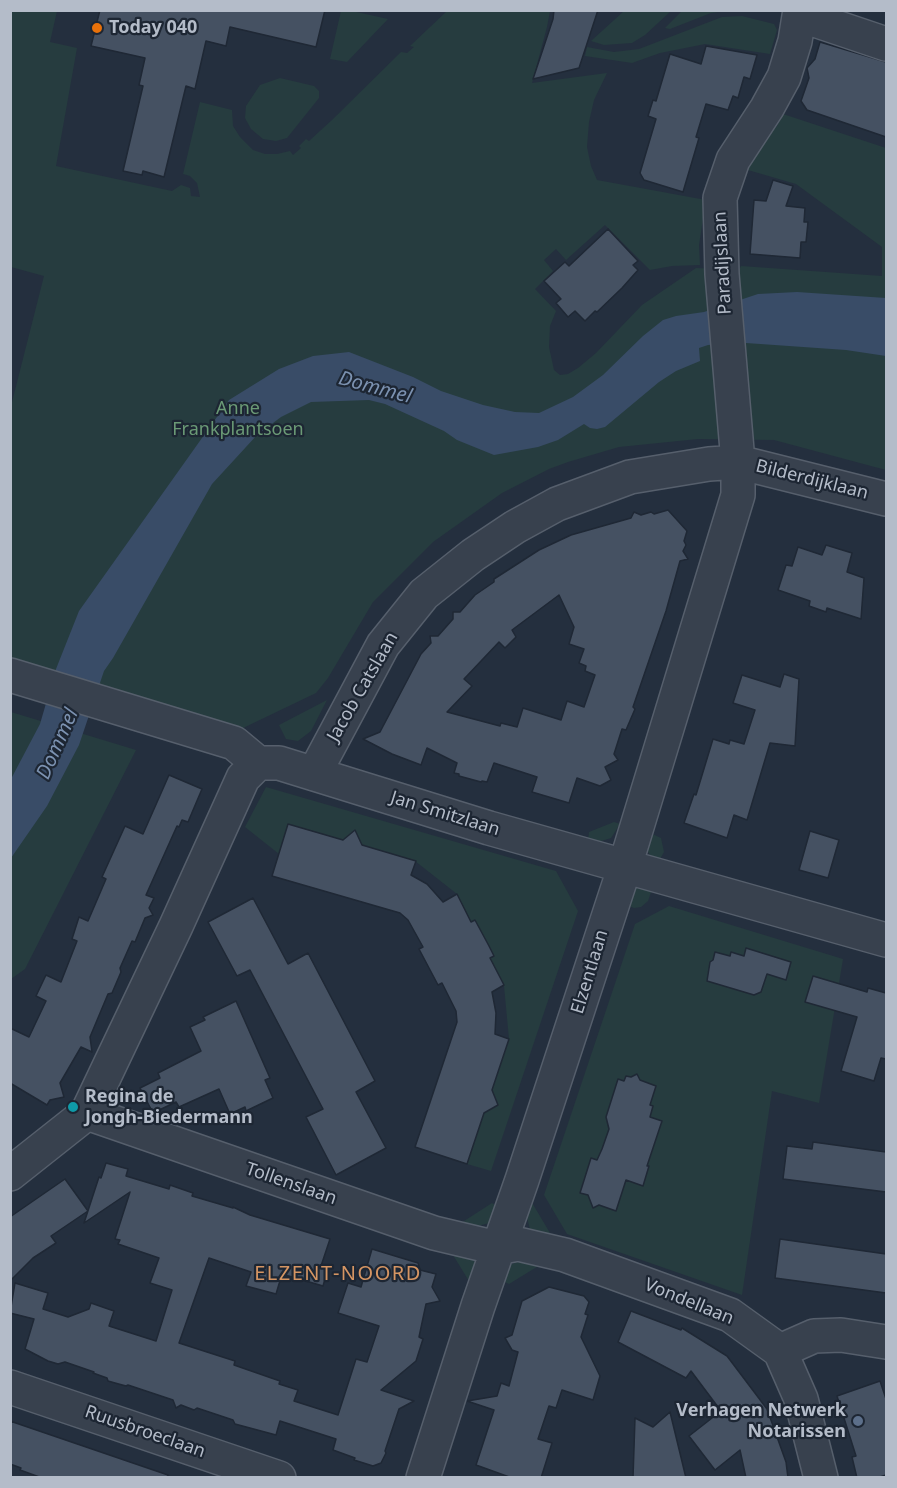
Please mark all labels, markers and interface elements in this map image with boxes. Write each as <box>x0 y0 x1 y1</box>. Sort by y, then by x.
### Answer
place label: Today 040 <box>109 17 197 39</box>
marker: Today 040 <box>90 21 104 35</box>
street label: Paradijslaan <box>710 211 736 315</box>
water label: Dommel <box>336 367 414 409</box>
park label: Anne Frankplantsoen <box>172 398 304 440</box>
street label: Bilderdijklaan <box>753 456 871 504</box>
street label: Jacob Catslaan <box>323 628 403 746</box>
water label: Dommel <box>32 705 84 783</box>
street label: Jan Smitzlaan <box>388 787 502 841</box>
street label: Elzentlaan <box>567 927 613 1017</box>
place label: Regina de Jongh-Biedermann <box>85 1086 253 1128</box>
marker: Regina de Jongh-Biedermann <box>66 1100 80 1114</box>
street label: Tollenslaan <box>243 1158 339 1210</box>
district label: ELZENT-NOORD <box>254 1262 422 1286</box>
street label: Vondellaan <box>641 1274 737 1330</box>
place label: Verhagen Netwerk Notarissen <box>676 1400 846 1442</box>
street label: Ruusbroeclaan <box>82 1401 208 1463</box>
marker: Verhagen Netwerk Notarissen <box>851 1414 865 1428</box>

